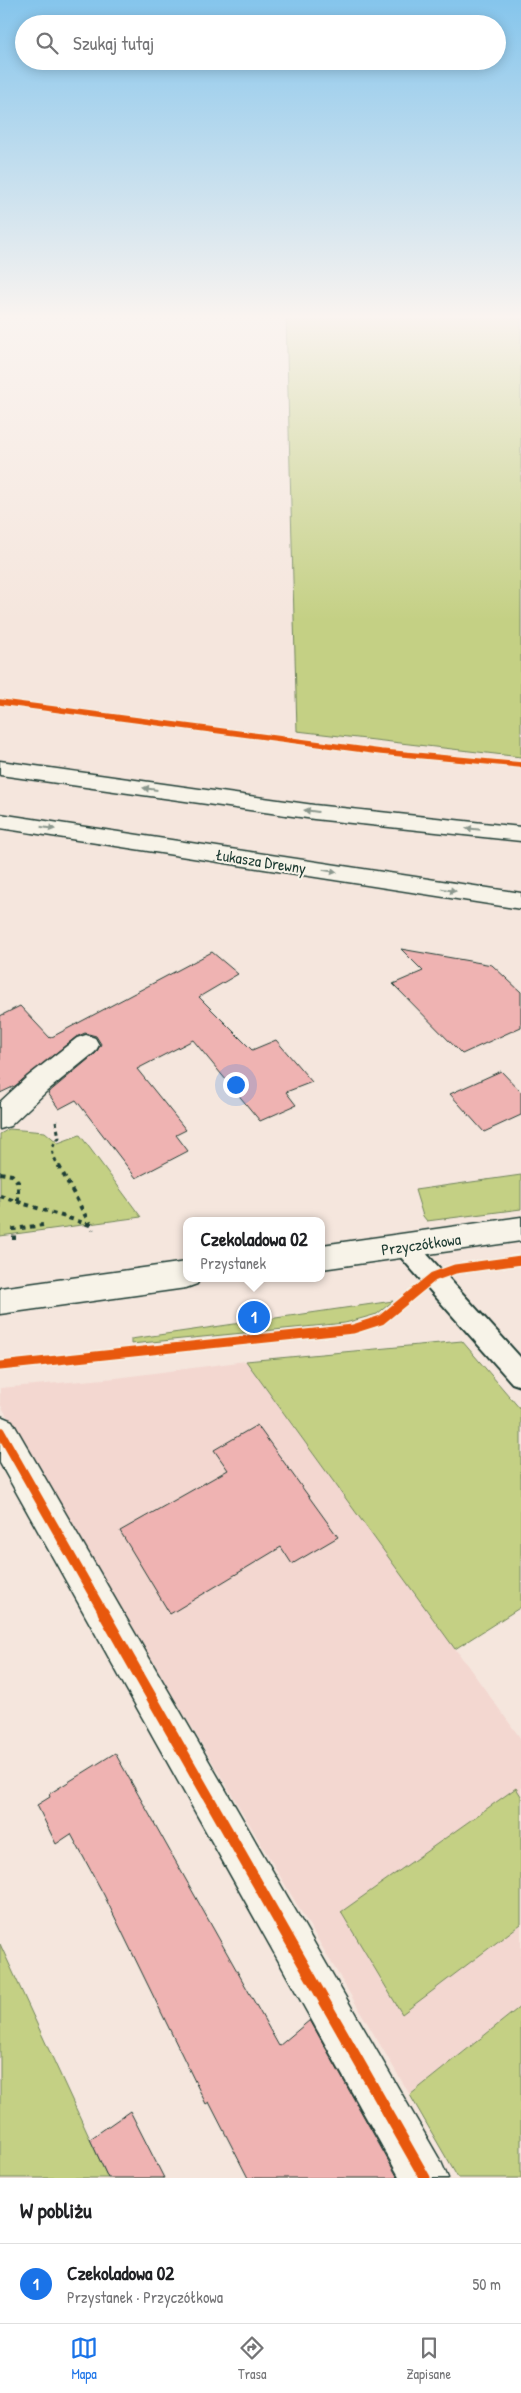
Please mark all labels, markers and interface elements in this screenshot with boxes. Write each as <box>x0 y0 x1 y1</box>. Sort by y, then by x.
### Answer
search box <box>15 15 506 70</box>
icon: search <box>33 29 61 57</box>
text: Szukaj tutaj <box>73 30 154 56</box>
one-way arrow <box>142 785 158 793</box>
one-way arrow <box>303 807 319 815</box>
one-way arrow <box>41 825 57 833</box>
one-way arrow <box>464 825 480 833</box>
street label: Łukasza Drewny <box>214 843 308 879</box>
one-way arrow <box>322 868 338 876</box>
one-way arrow <box>441 886 457 894</box>
your location <box>223 1072 249 1098</box>
popup <box>183 1217 325 1282</box>
text: Czekoladowa 02 <box>200 1226 308 1252</box>
street label: Przyczółkowa <box>380 1228 462 1260</box>
text: Przystanek <box>200 1252 266 1274</box>
pin: 1 <box>238 1298 270 1336</box>
text: W pobliżu <box>20 2196 92 2225</box>
text: Czekoladowa 02 <box>67 2260 174 2286</box>
text: 1 <box>33 2273 39 2295</box>
text: 50 m <box>473 2273 501 2295</box>
text: Przystanek · Przyczółkowa <box>67 2286 223 2308</box>
tab: Mapa <box>70 2334 98 2383</box>
tab: Trasa <box>238 2334 266 2383</box>
tab: Zapisane <box>406 2334 451 2383</box>

